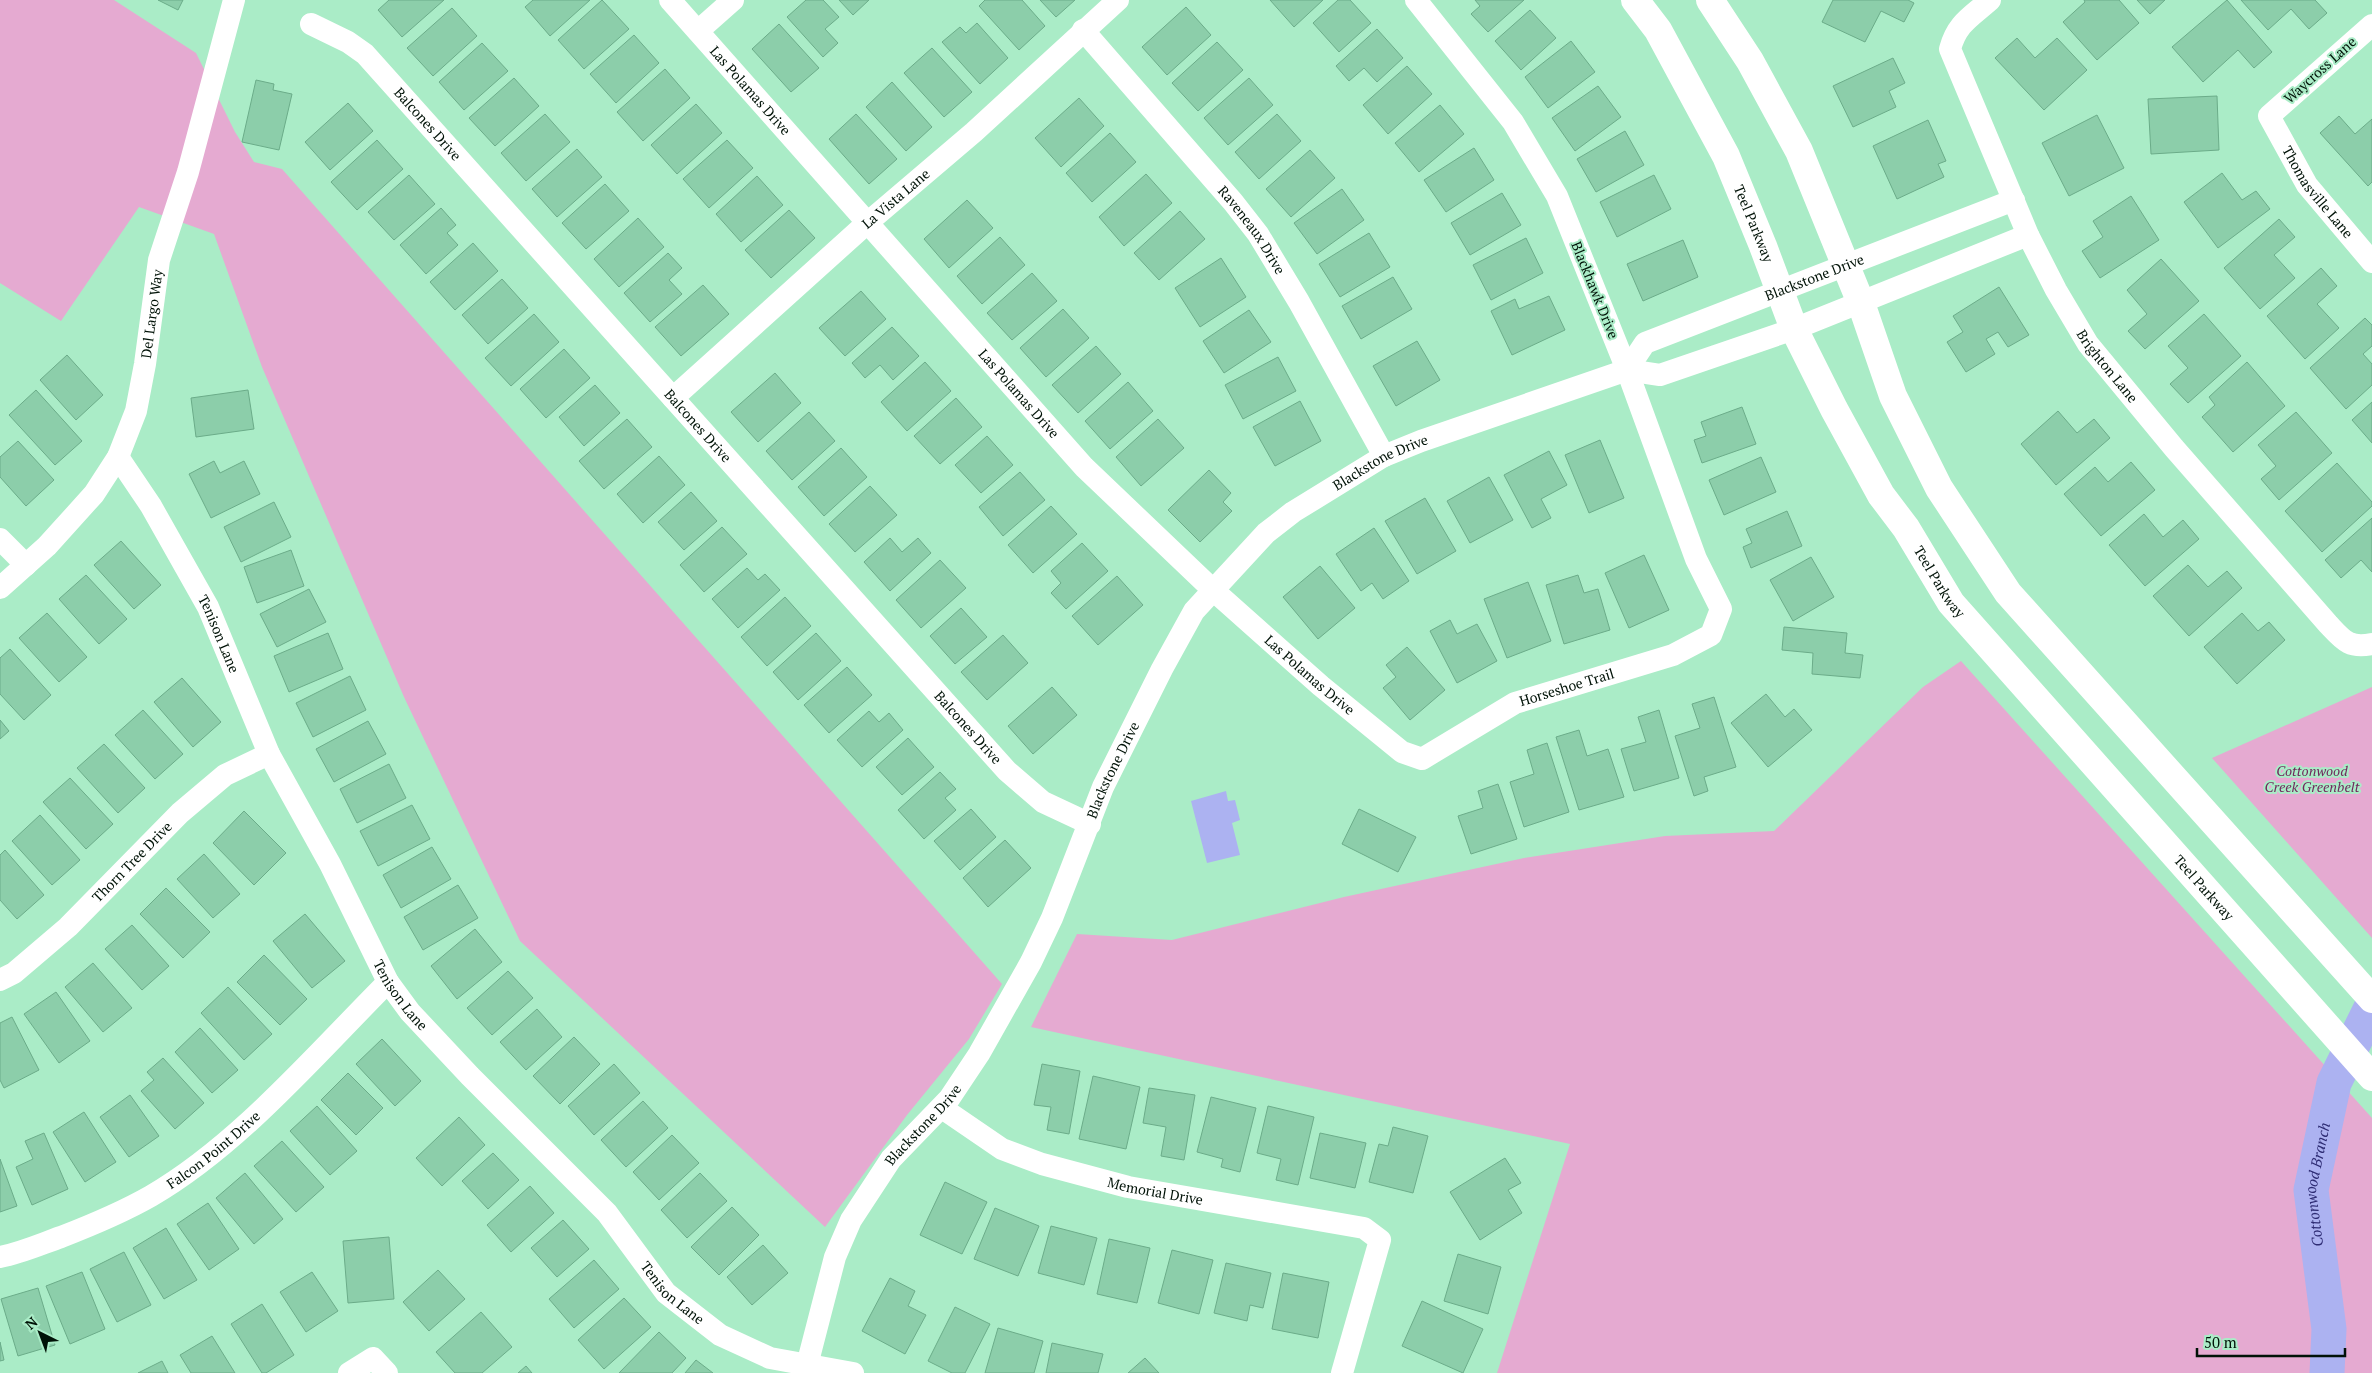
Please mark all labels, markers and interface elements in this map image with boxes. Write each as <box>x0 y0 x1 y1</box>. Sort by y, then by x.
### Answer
street label: Waycross Lane <box>2279 32 2360 107</box>
street label: Las Polamas Drive <box>706 42 795 139</box>
street label: Balcones Drive <box>390 83 466 164</box>
street label: Thomasville Lane <box>2278 142 2358 242</box>
street label: La Vista Lane <box>858 164 933 233</box>
street label: Raveneaux Drive <box>1214 181 1290 278</box>
street label: Teel Parkway <box>1730 182 1779 266</box>
street label: Blackhawk Drive <box>1567 238 1624 341</box>
street label: Blackstone Drive <box>1762 249 1866 305</box>
street label: Del Largo Way <box>136 267 167 360</box>
street label: Brighton Lane <box>2073 326 2143 406</box>
street label: Las Polamas Drive <box>975 345 1064 442</box>
street label: Balcones Drive <box>660 385 736 466</box>
street label: Blackstone Drive <box>1329 429 1430 494</box>
street label: Teel Parkway <box>1910 542 1970 622</box>
street label: Tenison Lane <box>194 591 244 676</box>
street label: Las Polamas Drive <box>1261 630 1359 719</box>
street label: Horseshoe Trail <box>1517 663 1616 710</box>
street label: Balcones Drive <box>931 686 1006 768</box>
street label: Blackstone Drive <box>1082 718 1143 821</box>
park label: Cottonwood Creek Greenbelt <box>2265 761 2360 796</box>
street label: Thorn Tree Drive <box>88 817 176 906</box>
street label: Teel Parkway <box>2170 850 2239 925</box>
street label: Tenison Lane <box>369 956 432 1034</box>
street label: Blackstone Drive <box>880 1080 965 1169</box>
street label: Falcon Point Drive <box>163 1106 264 1193</box>
water label: Cottonwood Branch <box>2300 1120 2334 1248</box>
street label: Memorial Drive <box>1106 1172 1205 1209</box>
street label: Tenison Lane <box>637 1257 708 1328</box>
north arrow <box>15 1308 65 1358</box>
text: N <box>21 1312 42 1334</box>
scale bar <box>2197 1326 2344 1358</box>
text: 50 m <box>2204 1332 2237 1352</box>

